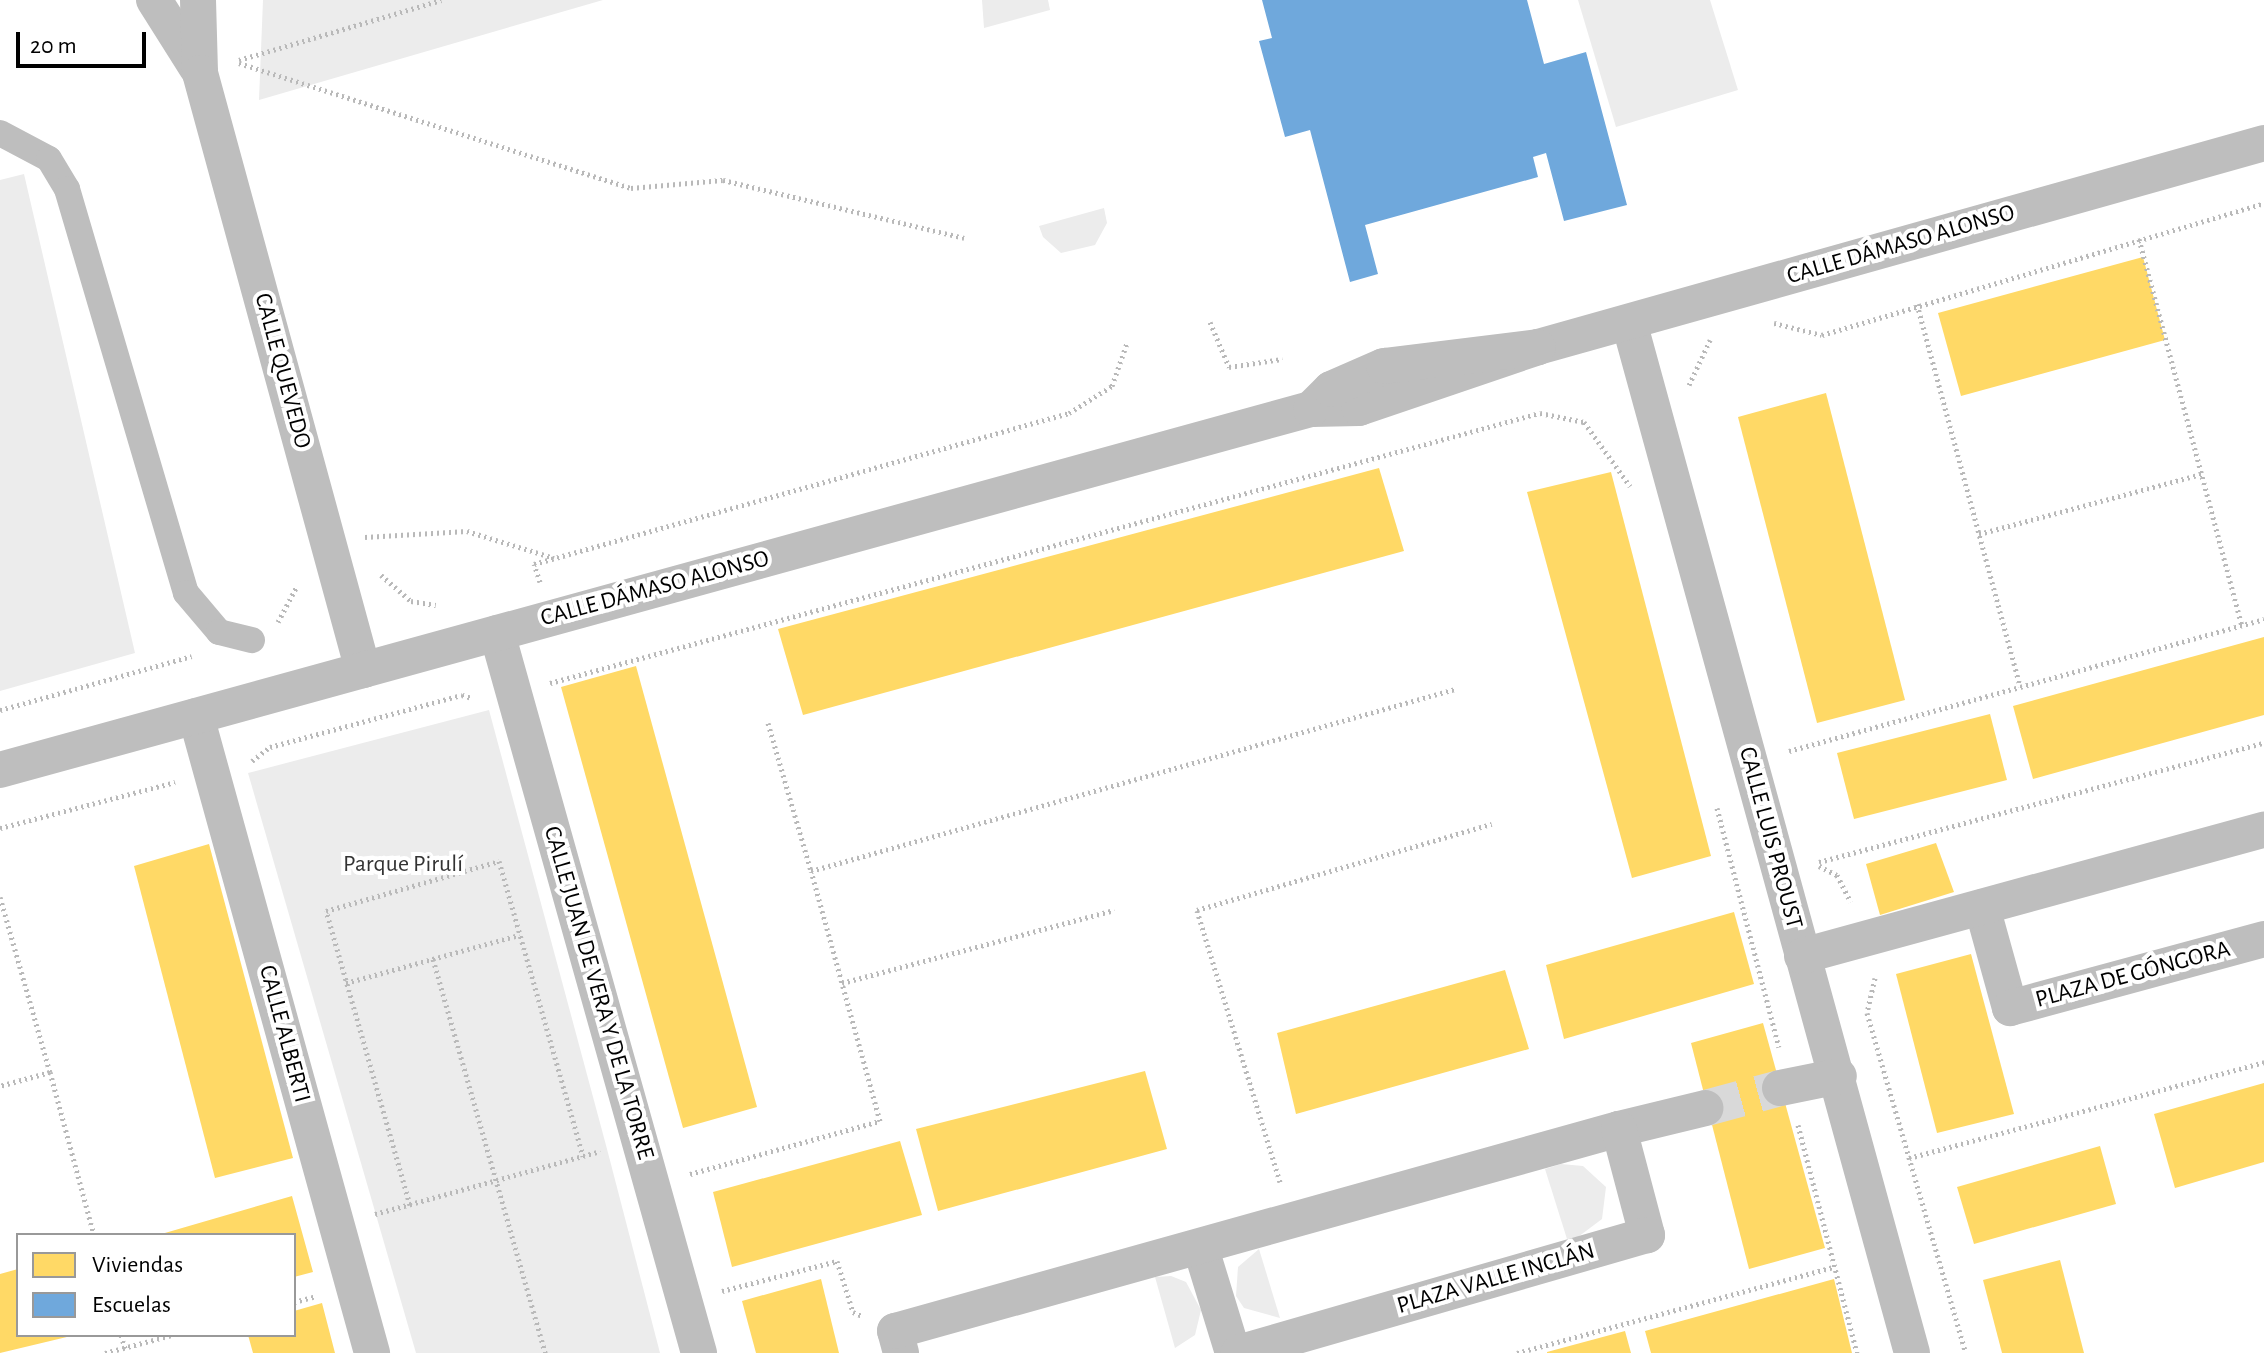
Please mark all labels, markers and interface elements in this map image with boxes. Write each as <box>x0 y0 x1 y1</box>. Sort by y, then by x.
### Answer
scale bar <box>20 16 150 66</box>
text: 20 m <box>30 34 77 58</box>
street label: CALLE DÁMASO ALONSO <box>1784 199 2018 291</box>
street label: CALLE QUEVEDO <box>247 290 317 452</box>
street label: CALLE DÁMASO ALONSO <box>538 545 772 633</box>
street label: CALLE LUIS PROUST <box>1732 744 1808 932</box>
street label: CALLE JUAN DE VERA Y DE LA TORRE <box>537 823 659 1163</box>
park label: Parque Pirulí <box>343 851 463 879</box>
street label: PLAZA DE GÓNGORA <box>2033 935 2233 1015</box>
street label: CALLE ALBERTI <box>252 962 316 1106</box>
legend <box>16 1233 296 1337</box>
street label: PLAZA VALLE INCLÁN <box>1394 1237 1598 1321</box>
text: Viviendas <box>92 1253 183 1277</box>
text: Escuelas <box>92 1293 171 1317</box>

